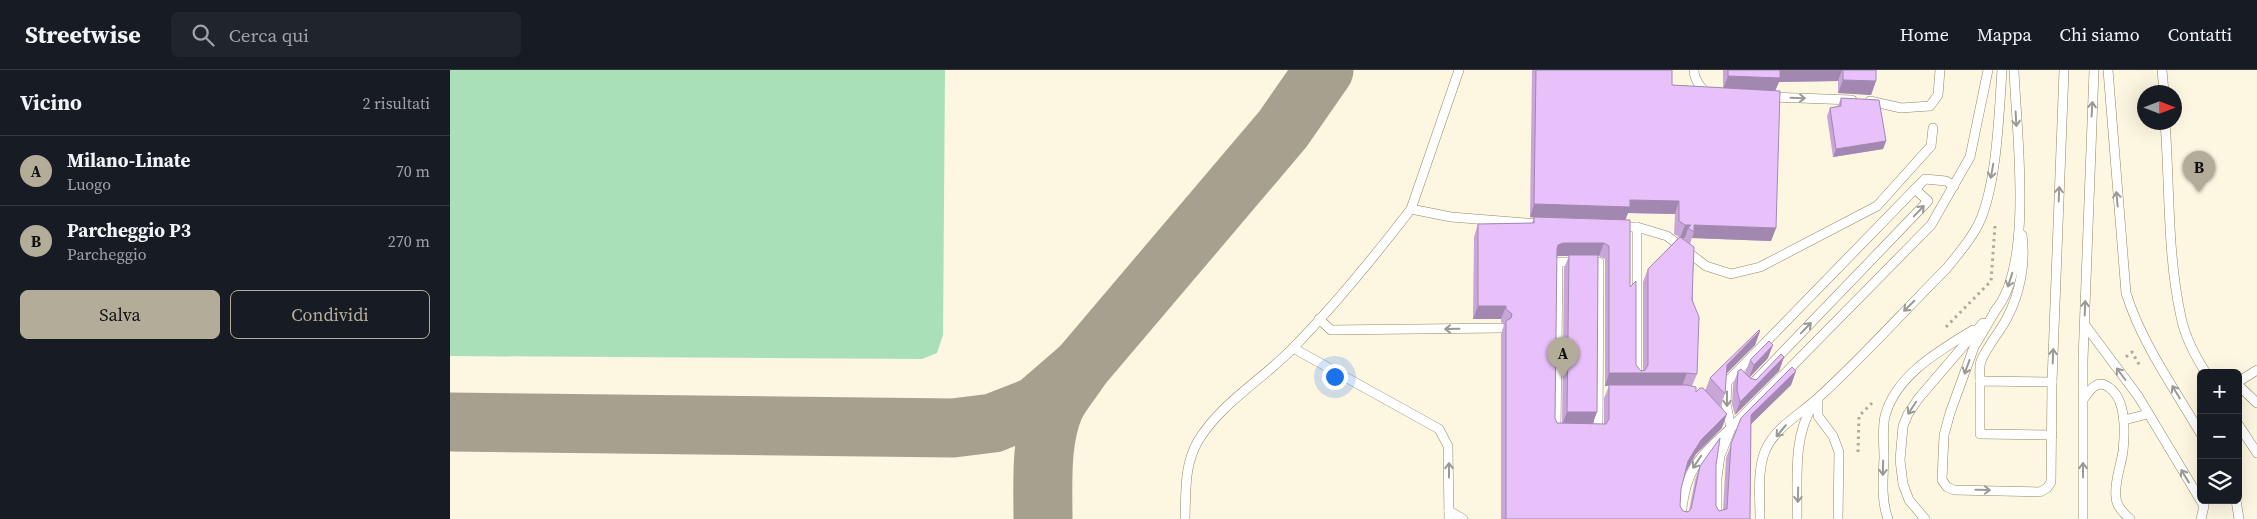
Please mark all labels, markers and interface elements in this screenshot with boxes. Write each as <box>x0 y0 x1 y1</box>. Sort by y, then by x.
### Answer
search box <box>171 12 521 57</box>
text: Streetwise <box>25 18 141 51</box>
icon: search <box>189 21 217 49</box>
text: Cerca qui <box>229 22 309 48</box>
text: Home <box>1900 22 1949 47</box>
text: Mappa <box>1977 22 2032 47</box>
text: Chi siamo <box>2060 22 2140 47</box>
text: Contatti <box>2168 22 2232 47</box>
north arrow <box>2137 85 2182 130</box>
text: Vicino <box>20 88 82 117</box>
text: 2 risultati <box>362 92 430 114</box>
one-way arrow <box>1790 94 1806 103</box>
one-way arrow <box>2088 102 2097 118</box>
one-way arrow <box>2011 110 2020 126</box>
text: Milano-Linate <box>67 147 190 173</box>
pin: B <box>2183 151 2215 192</box>
text: A <box>31 160 41 182</box>
text: 70 m <box>396 160 430 182</box>
one-way arrow <box>1986 162 1996 178</box>
text: Luogo <box>67 173 111 195</box>
one-way arrow <box>2055 186 2064 202</box>
one-way arrow <box>2113 192 2122 208</box>
one-way arrow <box>1913 205 1925 217</box>
text: Parcheggio P3 <box>67 217 191 243</box>
text: B <box>31 230 41 252</box>
text: 270 m <box>388 230 430 252</box>
text: Parcheggio <box>67 243 146 265</box>
one-way arrow <box>2005 272 2015 288</box>
button: Salva <box>20 290 220 339</box>
button: Condividi <box>230 290 430 339</box>
one-way arrow <box>1904 299 1916 311</box>
one-way arrow <box>2081 300 2090 316</box>
one-way arrow <box>1800 322 1812 334</box>
one-way arrow <box>1444 324 1460 334</box>
pin: A <box>1547 337 1579 378</box>
one-way arrow <box>2049 349 2058 365</box>
one-way arrow <box>1962 359 1971 374</box>
your location <box>1322 364 1348 390</box>
one-way arrow <box>2116 367 2126 381</box>
map controls <box>2197 369 2242 504</box>
button: + <box>2197 369 2242 414</box>
one-way arrow <box>2170 385 2180 399</box>
one-way arrow <box>1722 390 1732 407</box>
one-way arrow <box>1907 401 1917 415</box>
button: − <box>2197 414 2242 459</box>
one-way arrow <box>1775 424 1787 437</box>
one-way arrow <box>1691 455 1701 469</box>
button: layers <box>2197 459 2242 504</box>
one-way arrow <box>1879 460 1888 476</box>
one-way arrow <box>1444 463 1454 479</box>
one-way arrow <box>2078 463 2088 479</box>
one-way arrow <box>2180 469 2190 483</box>
one-way arrow <box>1975 486 1991 495</box>
one-way arrow <box>1793 487 1802 503</box>

